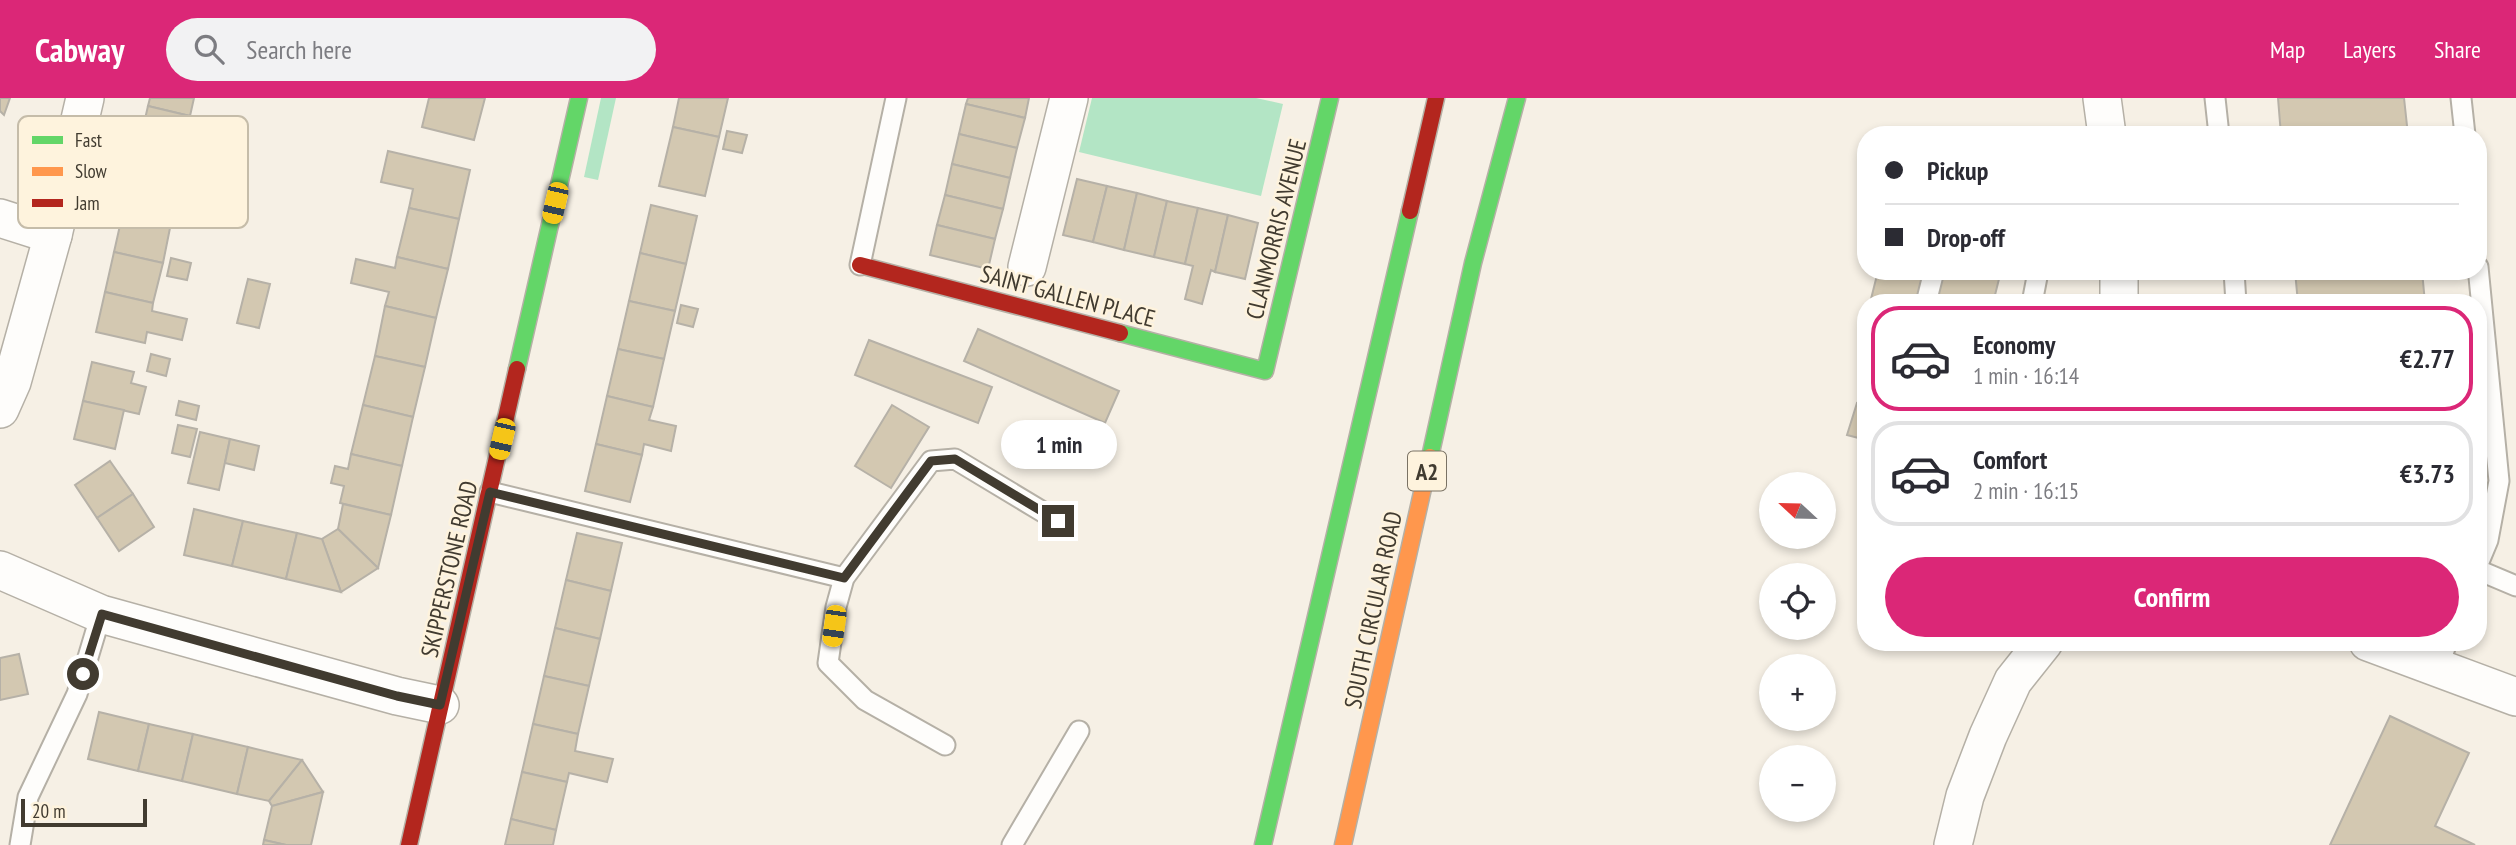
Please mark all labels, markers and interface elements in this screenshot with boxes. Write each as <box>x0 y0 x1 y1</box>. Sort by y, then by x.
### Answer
search box <box>166 18 656 81</box>
text: Cabway <box>35 28 124 71</box>
icon: search <box>190 30 228 68</box>
text: Search here <box>246 33 352 66</box>
text: Map <box>2270 34 2305 65</box>
text: Layers <box>2343 34 2396 65</box>
text: Share <box>2434 34 2481 65</box>
legend <box>18 116 248 228</box>
text: Fast <box>75 128 103 152</box>
street label: CLANMORRIS AVENUE <box>1239 136 1313 322</box>
text: Pickup <box>1927 154 1988 187</box>
text: Slow <box>75 159 108 183</box>
car <box>541 180 570 226</box>
text: Jam <box>74 191 100 215</box>
text: Drop-off <box>1927 221 2005 254</box>
street label: SAINT GALLEN PLACE <box>977 258 1159 334</box>
icon: car <box>1889 327 1952 390</box>
text: Economy <box>1973 328 2055 361</box>
text: €2.77 <box>2400 342 2455 375</box>
text: 1 min · 16:14 <box>1973 361 2079 390</box>
car <box>488 416 517 462</box>
callout: 1 min <box>1000 420 1116 468</box>
text: 1 min <box>1036 430 1082 459</box>
icon: car <box>1889 442 1952 505</box>
text: Comfort <box>1973 443 2047 476</box>
road number: A2 <box>1408 452 1446 490</box>
text: €3.73 <box>2400 457 2455 490</box>
north arrow <box>1759 472 1836 550</box>
map controls <box>1759 472 1836 822</box>
text: 2 min · 16:15 <box>1973 476 2079 505</box>
street label: SKIPPERSTONE ROAD <box>414 478 484 660</box>
route end <box>1042 505 1074 537</box>
street label: SOUTH CIRCULAR ROAD <box>1337 508 1409 712</box>
button: Confirm <box>1885 557 2459 637</box>
button: locate <box>1759 563 1836 640</box>
car <box>821 604 848 648</box>
button: + <box>1759 654 1836 731</box>
route start <box>67 658 99 690</box>
button: − <box>1759 745 1836 822</box>
scale bar <box>21 796 147 828</box>
text: 20 m <box>32 799 66 823</box>

